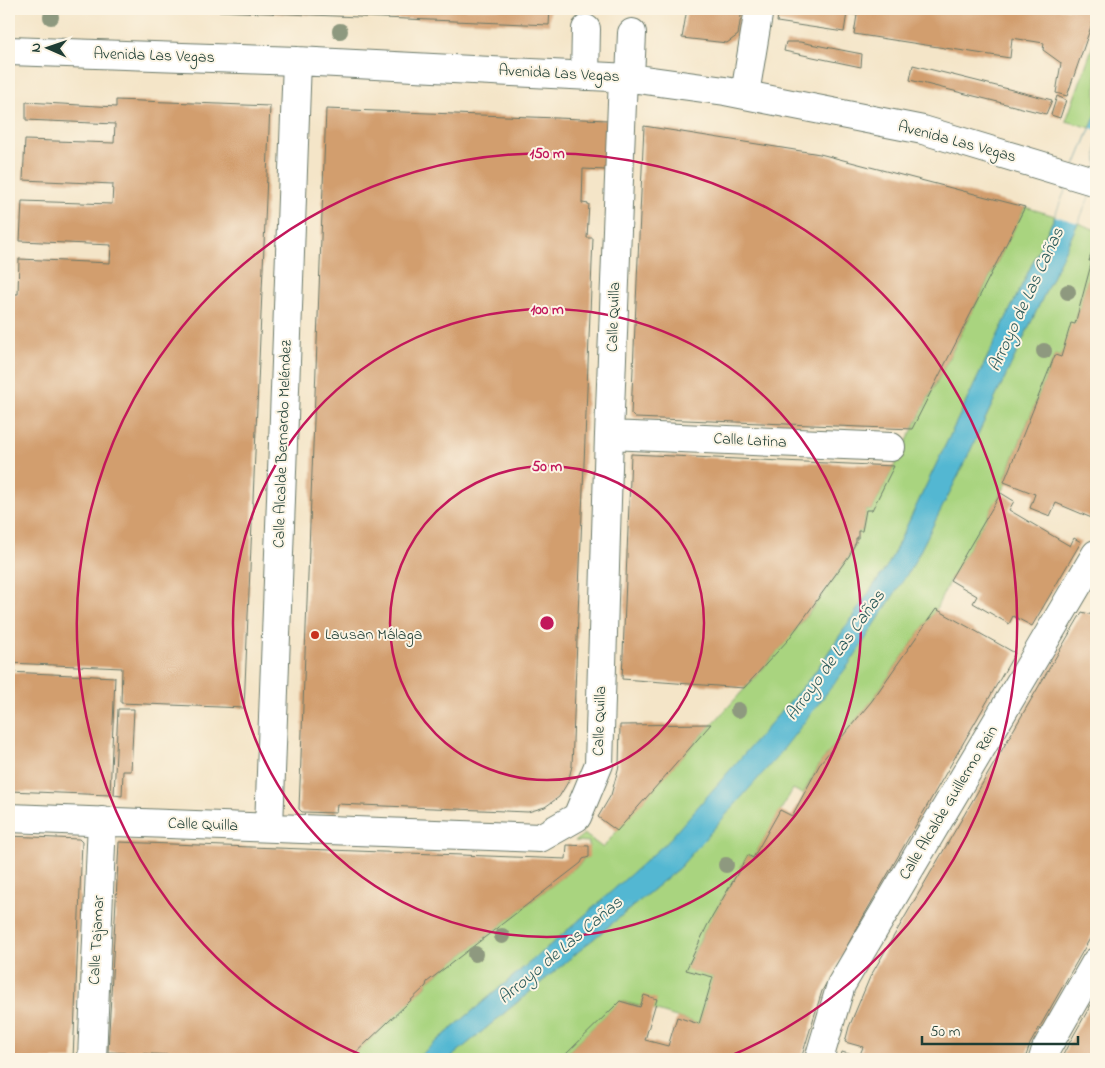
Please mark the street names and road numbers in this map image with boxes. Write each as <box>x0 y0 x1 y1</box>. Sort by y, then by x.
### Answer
street label: Avenida Las Vegas <box>93 42 215 70</box>
street label: Avenida Las Vegas <box>498 59 620 89</box>
street label: Avenida Las Vegas <box>895 115 1019 169</box>
street label: Calle Quilla <box>601 281 627 353</box>
street label: Calle Alcalde Bernardo Meléndez <box>267 339 299 549</box>
street label: Calle Latina <box>713 427 787 455</box>
street label: Calle Quilla <box>587 685 613 757</box>
street label: Calle Alcalde Guillermo Rein <box>893 721 1005 885</box>
street label: Calle Quilla <box>167 812 239 838</box>
street label: Calle Tajamar <box>83 895 111 985</box>

